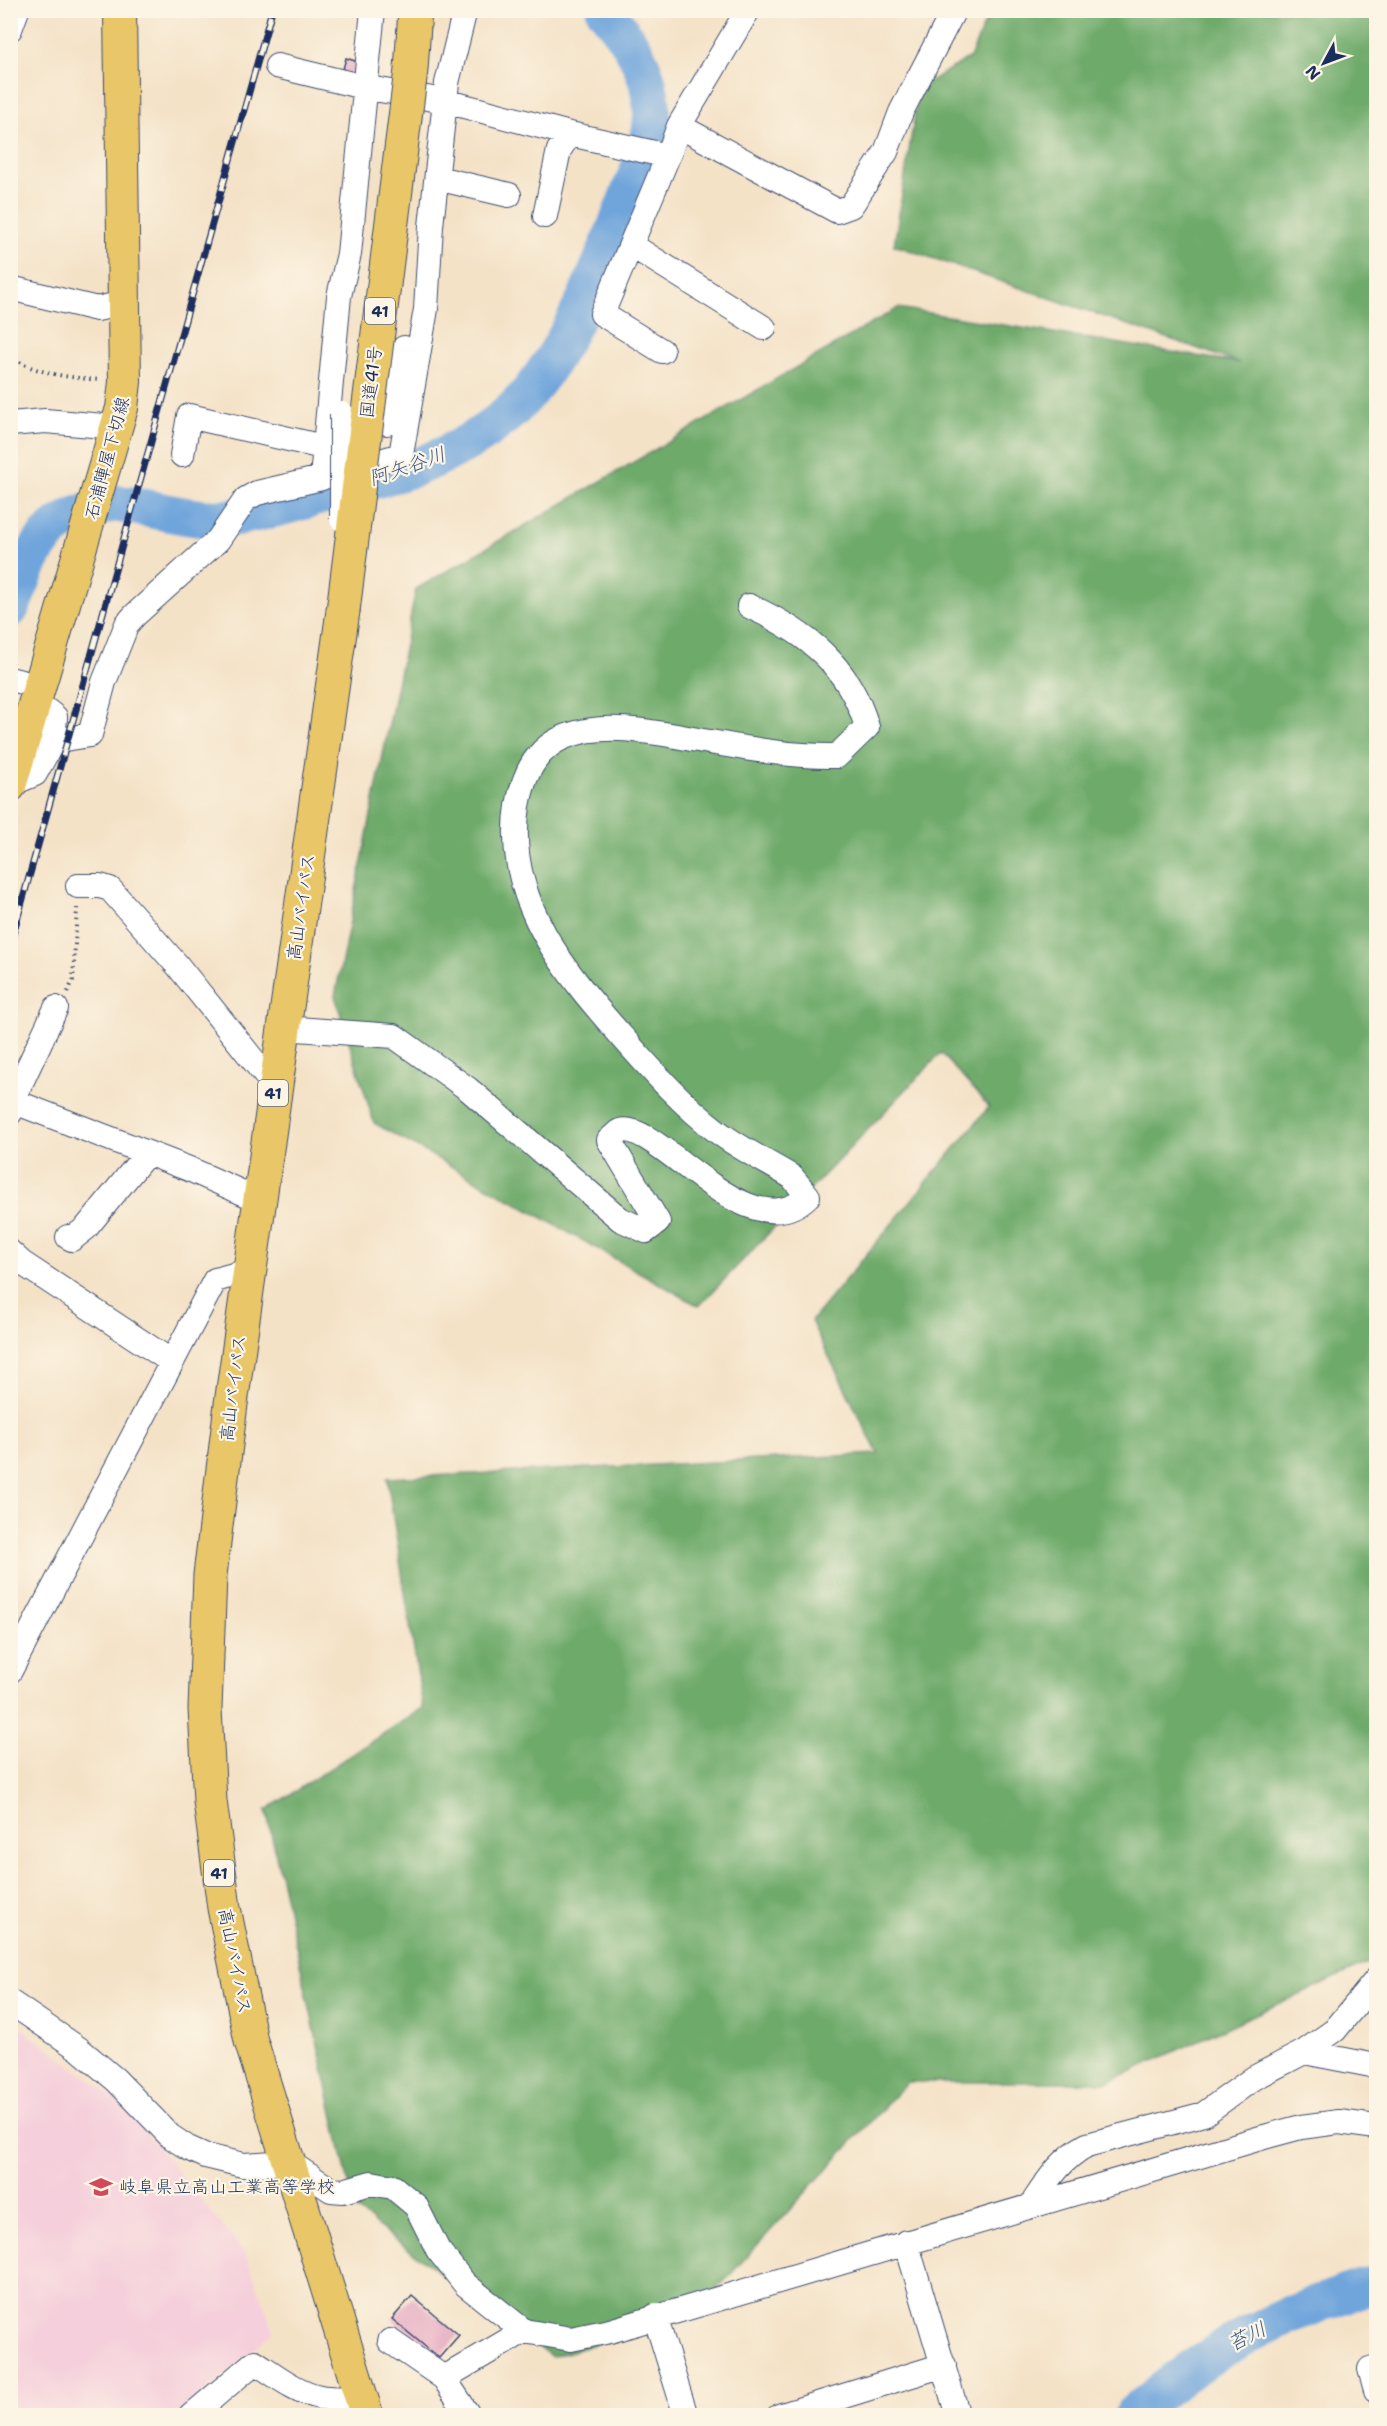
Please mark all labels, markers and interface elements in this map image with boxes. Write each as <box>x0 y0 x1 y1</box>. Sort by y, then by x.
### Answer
north arrow <box>1294 33 1354 93</box>
text: N <box>1301 61 1325 84</box>
road number: 41 <box>365 298 395 324</box>
street label: 国道41号 <box>355 344 387 420</box>
street label: 石浦陣屋下切線 <box>79 394 135 522</box>
water label: 阿矢谷川 <box>365 441 449 491</box>
street label: 高山バイパス <box>282 852 320 962</box>
road number: 41 <box>258 1080 288 1106</box>
street label: 高山バイパス <box>215 1333 251 1443</box>
road number: 41 <box>204 1860 234 1886</box>
street label: 高山バイパス <box>213 1906 257 2016</box>
school or university icon: 岐阜県立高山工業高等学校 <box>88 2174 114 2200</box>
place label: 岐阜県立高山工業高等学校 <box>119 2175 335 2199</box>
water label: 苔川 <box>1223 2316 1271 2356</box>

